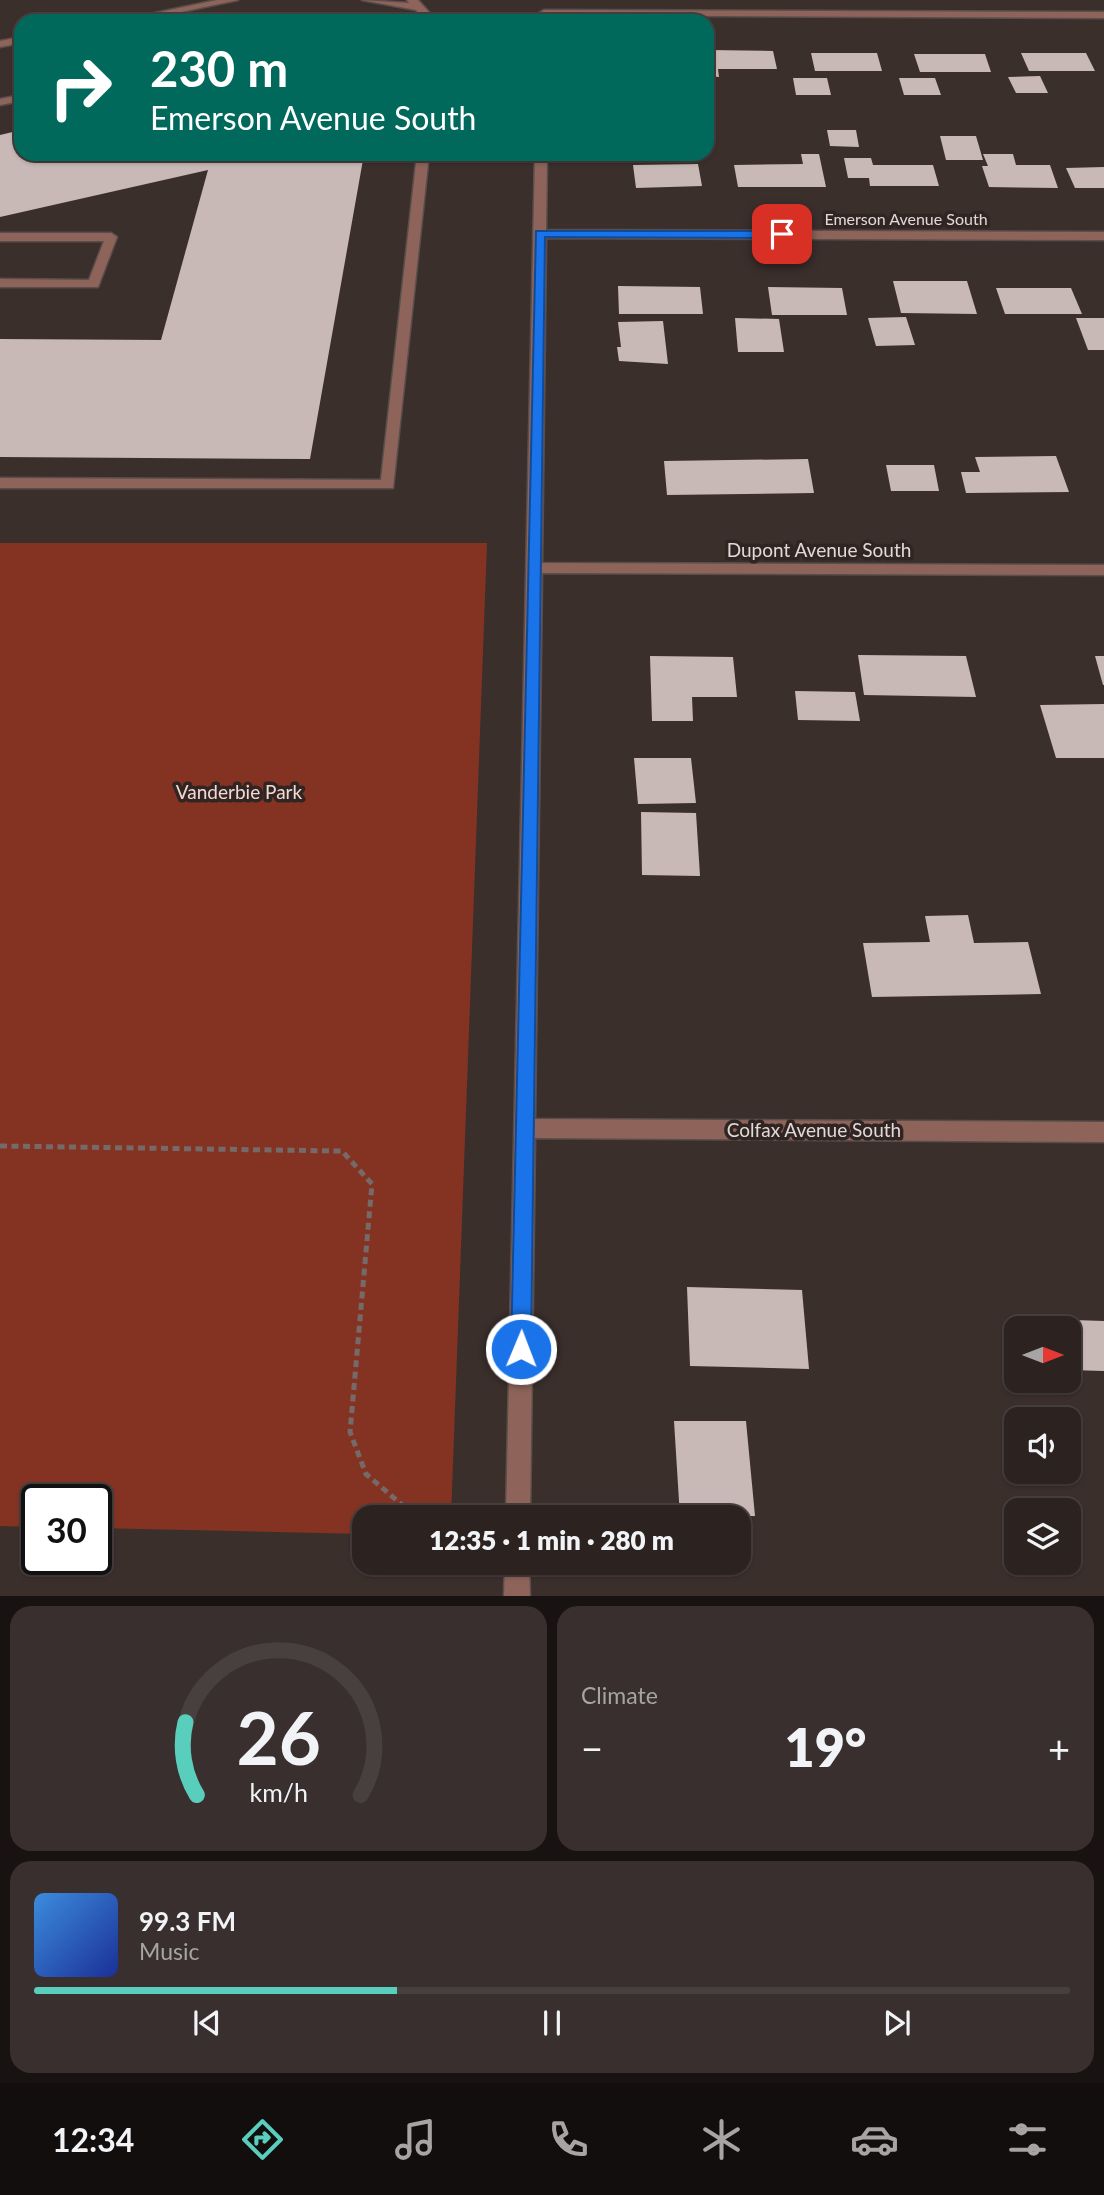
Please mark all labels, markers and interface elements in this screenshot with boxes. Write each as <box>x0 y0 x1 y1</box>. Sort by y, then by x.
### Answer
text: 230 m <box>150 39 288 97</box>
icon: right <box>35 42 126 133</box>
text: Emerson Avenue South <box>150 98 476 137</box>
pin <box>752 204 812 264</box>
street label: Emerson Avenue South <box>824 209 988 228</box>
icon: arrive <box>763 215 801 253</box>
street label: Dupont Avenue South <box>727 538 911 561</box>
park label: Vanderbie Park <box>176 780 303 803</box>
street label: Colfax Avenue South <box>727 1118 901 1141</box>
position arrow <box>484 1312 558 1386</box>
north arrow <box>1004 1316 1082 1393</box>
map controls <box>1004 1316 1081 1575</box>
button: sound <box>1004 1407 1081 1484</box>
speed limit sign: 30 <box>21 1484 112 1575</box>
button: layers <box>1004 1498 1081 1575</box>
text: 12:35 · 1 min · 280 m <box>429 1524 674 1556</box>
text: Climate <box>581 1681 658 1709</box>
text: 26 <box>236 1693 321 1781</box>
text: 19° <box>785 1716 866 1778</box>
text: − <box>581 1725 603 1771</box>
text: + <box>1048 1725 1070 1771</box>
text: km/h <box>249 1776 308 1806</box>
text: 99.3 FM <box>139 1905 236 1937</box>
text: Music <box>139 1937 199 1965</box>
icon: previous <box>188 2004 226 2042</box>
icon: pause <box>533 2004 571 2042</box>
icon: next <box>878 2004 916 2042</box>
icon: directions <box>238 2115 287 2164</box>
icon: music <box>391 2115 440 2164</box>
icon: phone <box>544 2115 593 2164</box>
icon: climate <box>697 2115 746 2164</box>
icon: car <box>850 2115 899 2164</box>
icon: filters <box>1003 2115 1052 2164</box>
text: 12:34 <box>52 2120 134 2159</box>

